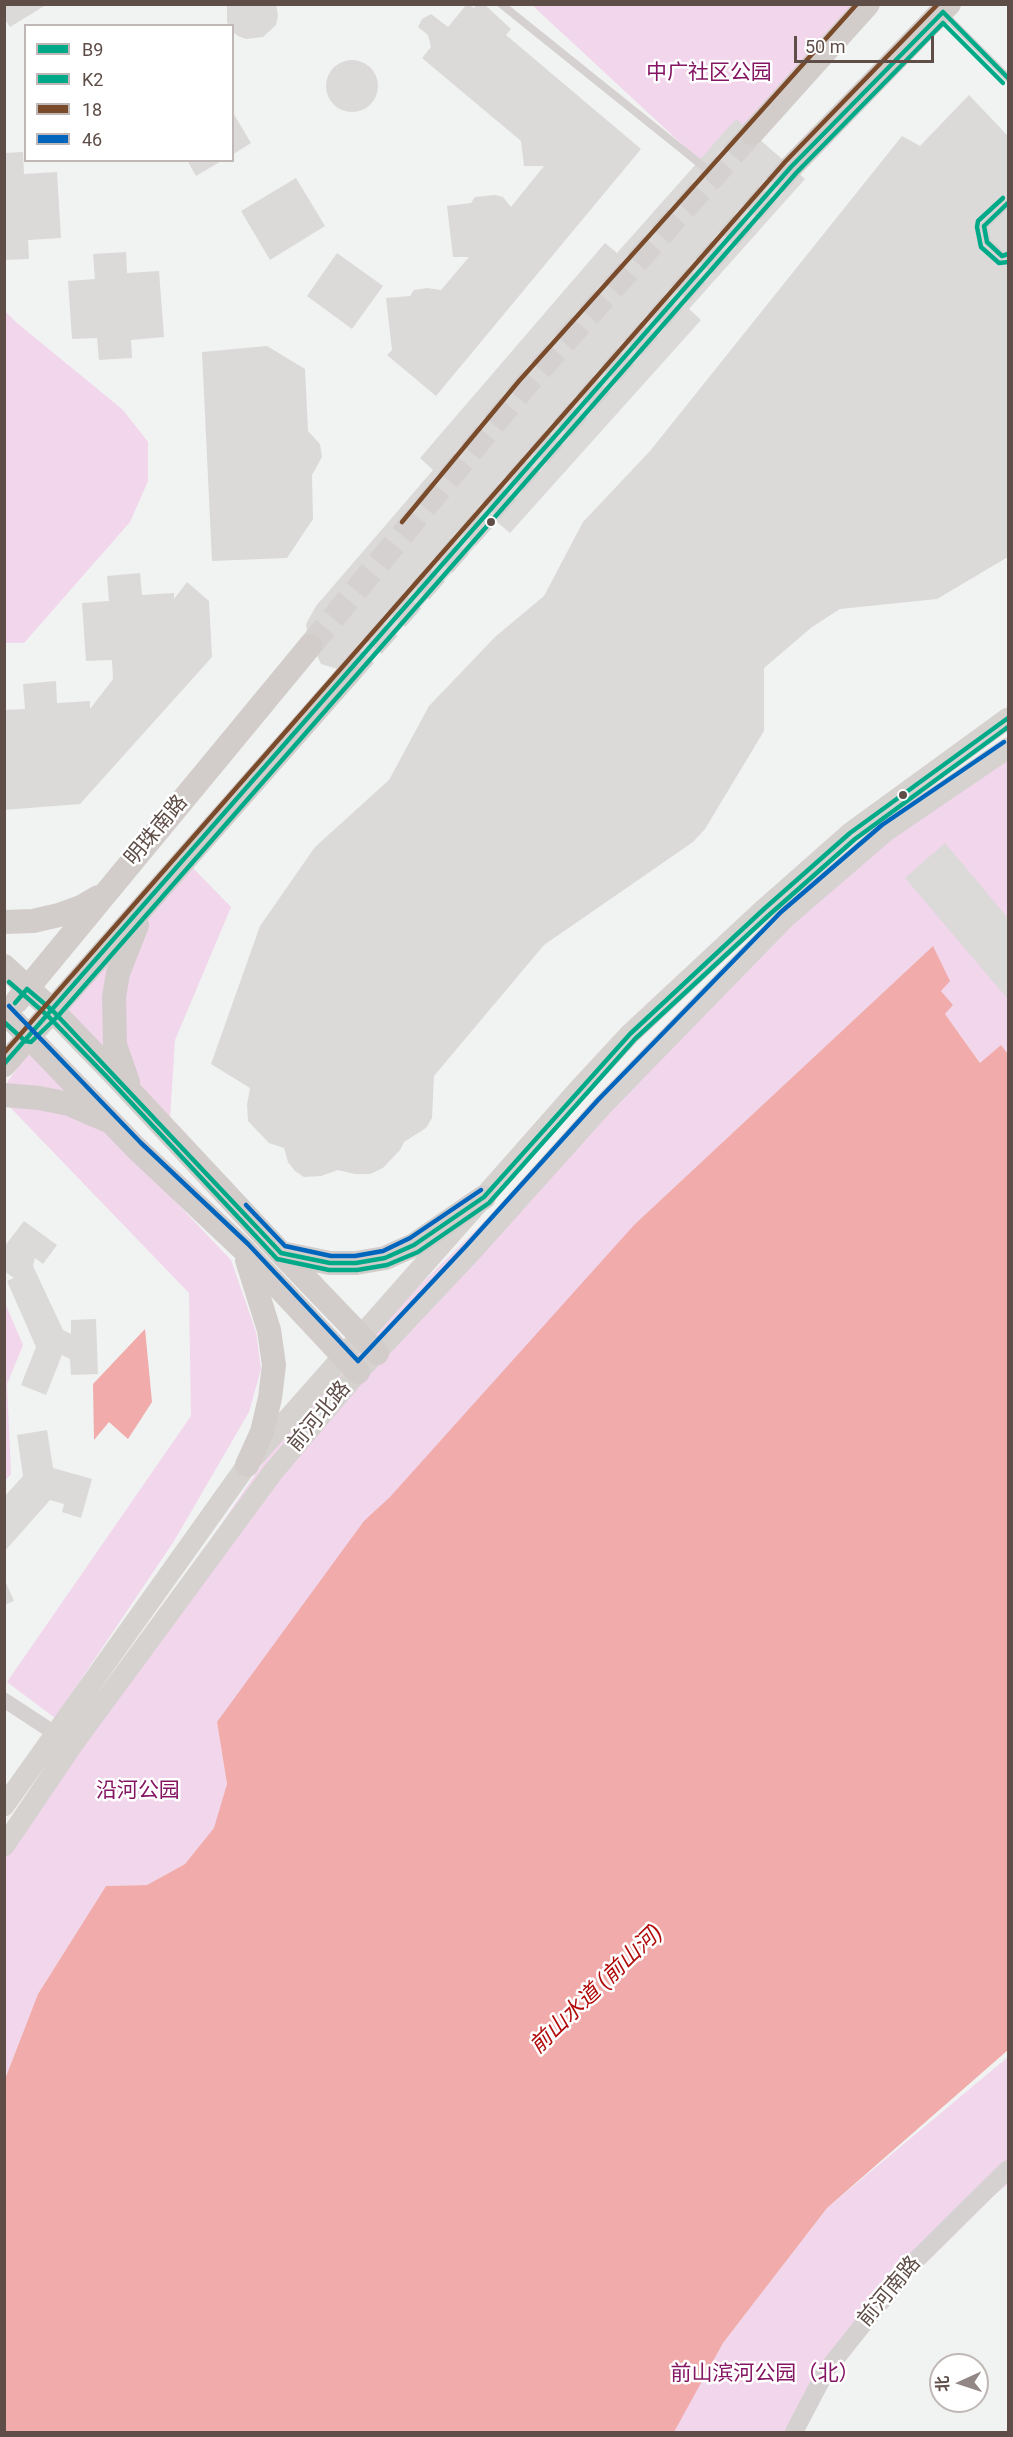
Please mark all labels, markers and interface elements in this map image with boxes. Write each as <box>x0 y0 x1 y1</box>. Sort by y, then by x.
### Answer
legend <box>24 24 234 162</box>
scale bar <box>797 24 936 62</box>
text: 50 m <box>805 36 845 57</box>
text: B9 <box>82 39 103 60</box>
park label: 中广社区公园 <box>646 61 772 87</box>
text: K2 <box>82 69 103 90</box>
text: 18 <box>82 99 102 120</box>
text: 46 <box>82 129 102 150</box>
unlabelled marker <box>485 516 497 528</box>
unlabelled marker <box>897 789 909 801</box>
street label: 明珠南路 <box>120 791 194 871</box>
street label: 前河北路 <box>283 1377 357 1457</box>
park label: 沿河公园 <box>96 1779 180 1805</box>
water label: 前山水道 (前山河) <box>525 1920 669 2060</box>
street label: 前河南路 <box>853 2252 927 2332</box>
north arrow <box>929 2353 989 2413</box>
park label: 前山滨河公园（北） <box>671 2362 859 2388</box>
text: 北 <box>933 2375 952 2392</box>

